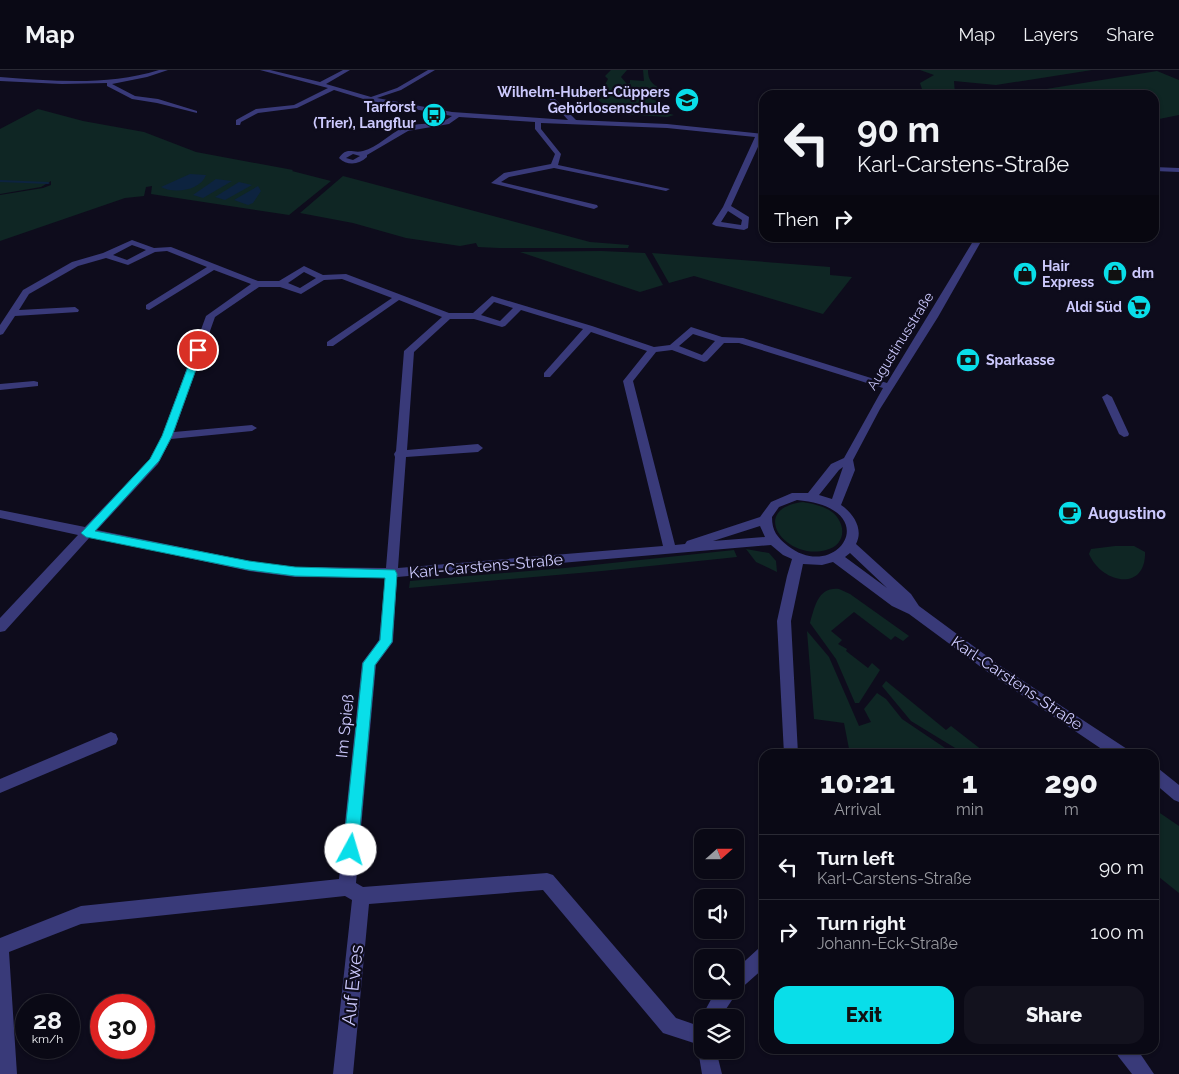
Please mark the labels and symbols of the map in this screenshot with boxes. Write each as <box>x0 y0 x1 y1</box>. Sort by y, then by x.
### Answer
place label: Wilhelm-Hubert-Cüppers Gehörlosenschule <box>497 84 671 116</box>
school or university icon: Wilhelm-Hubert-Cüppers Gehörlosenschule <box>674 87 700 113</box>
place label: Tarforst (Trier), Langflur <box>313 99 417 131</box>
bus stop icon: Tarforst (Trier), Langflur <box>421 102 447 128</box>
place label: Hair Express <box>1042 258 1094 290</box>
shop icon: dm <box>1102 260 1128 286</box>
shop icon: Hair Express <box>1012 261 1038 287</box>
place label: dm <box>1132 265 1154 281</box>
street label: Augustinusstraße <box>863 289 937 393</box>
supermarket icon: Aldi Süd <box>1126 294 1152 320</box>
place label: Aldi Süd <box>1066 299 1122 315</box>
pin <box>177 329 219 371</box>
bank icon: Sparkasse <box>955 347 981 373</box>
place label: Sparkasse <box>986 352 1055 368</box>
cafe icon: Augustino <box>1057 500 1083 526</box>
place label: Augustino <box>1088 504 1166 523</box>
street label: Karl-Carstens-Straße <box>408 550 564 582</box>
street label: Karl-Carstens-Straße <box>948 632 1086 734</box>
street label: Im Spieß <box>332 693 358 759</box>
position arrow <box>324 823 376 875</box>
north arrow <box>694 829 744 879</box>
street label: Auf Ewes <box>337 943 367 1027</box>
speed limit sign: 30 <box>90 994 155 1059</box>

